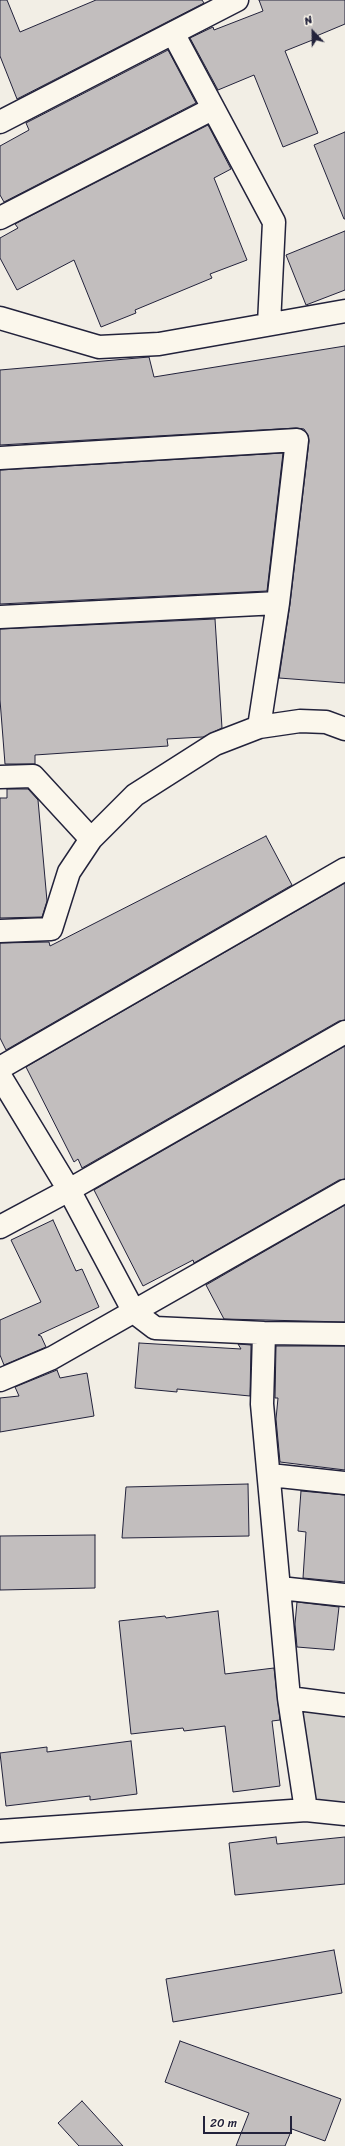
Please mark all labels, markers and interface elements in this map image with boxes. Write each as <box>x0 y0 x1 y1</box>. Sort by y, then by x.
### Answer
text: N <box>301 10 315 31</box>
north arrow <box>293 12 333 52</box>
scale bar <box>205 2108 294 2134</box>
text: 20 m <box>210 2112 237 2134</box>

